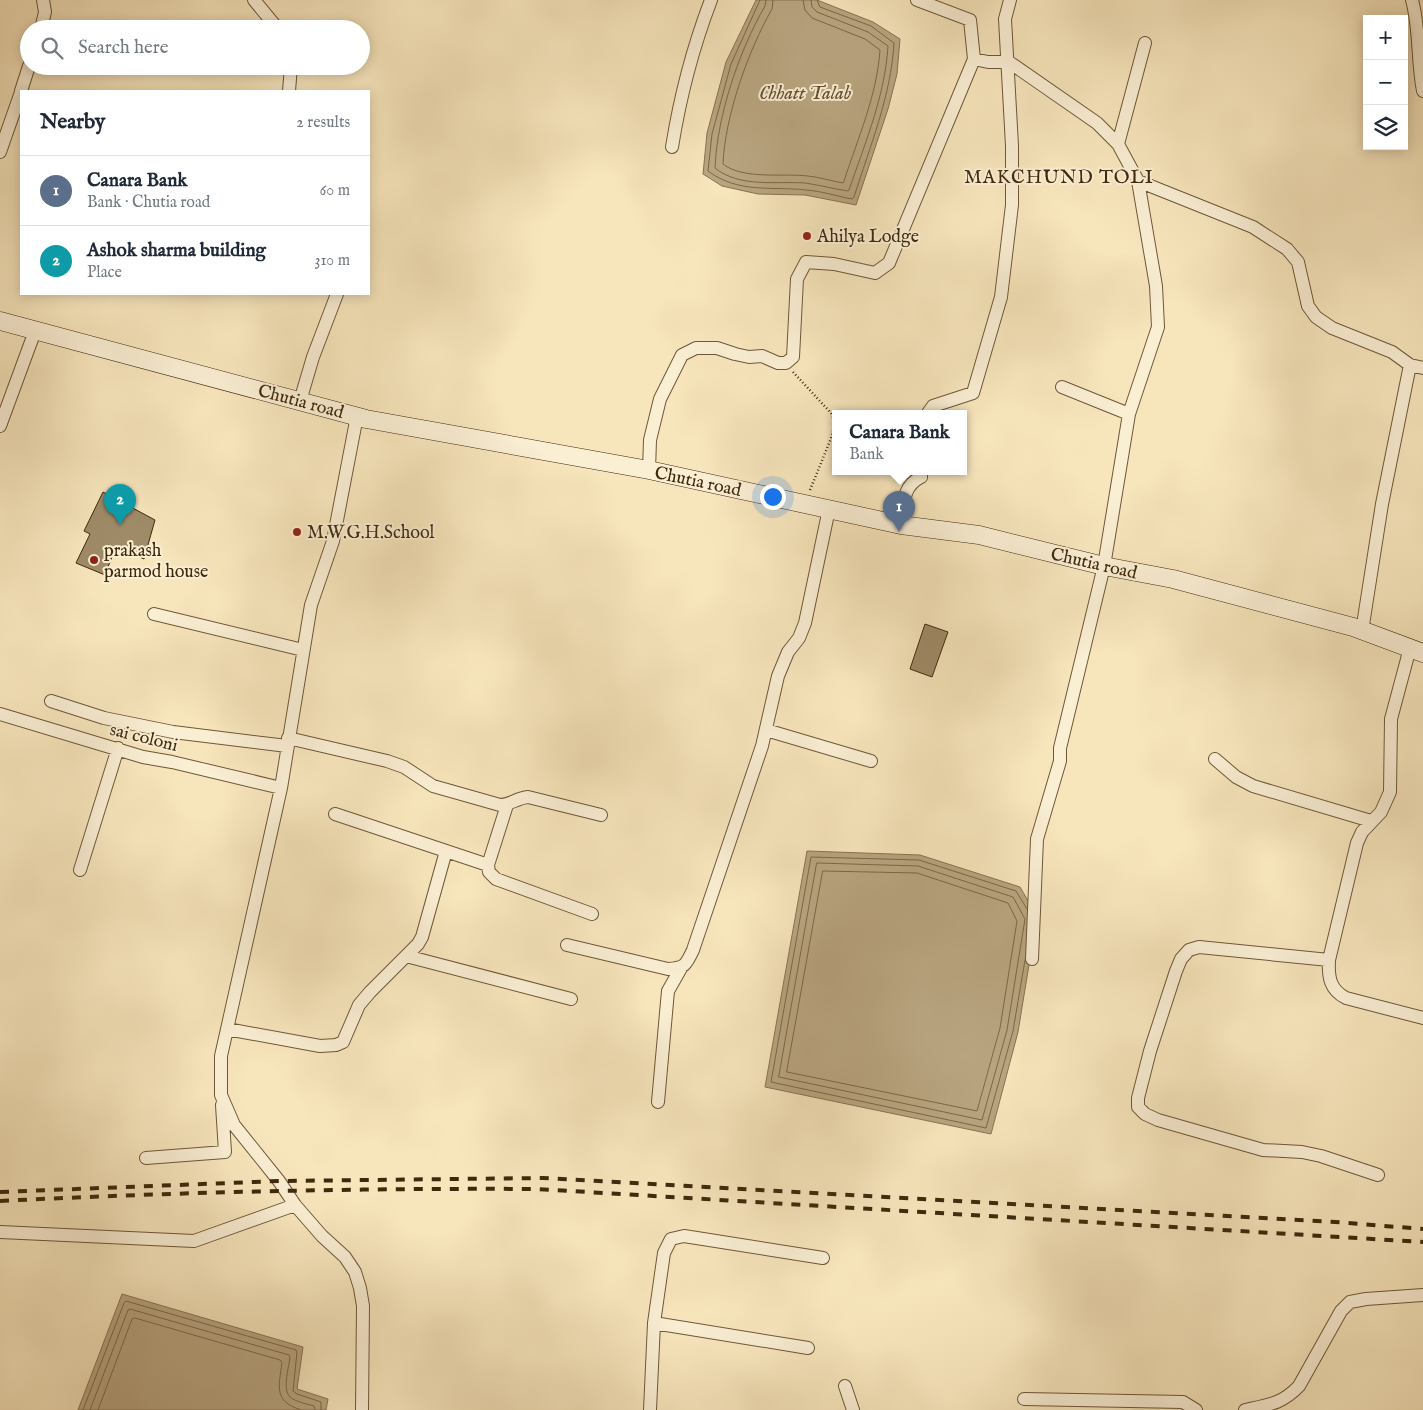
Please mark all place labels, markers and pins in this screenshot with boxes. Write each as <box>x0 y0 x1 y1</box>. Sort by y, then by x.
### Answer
place label: Ahilya Lodge <box>816 226 919 249</box>
marker: Ahilya Lodge <box>801 230 813 242</box>
pin: 2 <box>104 484 136 525</box>
pin: 1 <box>883 491 915 532</box>
place label: M.W.G.H.School <box>307 522 435 545</box>
marker: M.W.G.H.School <box>291 526 303 538</box>
place label: prakash parmod house <box>104 540 208 584</box>
marker: prakash parmod house <box>88 554 100 566</box>

